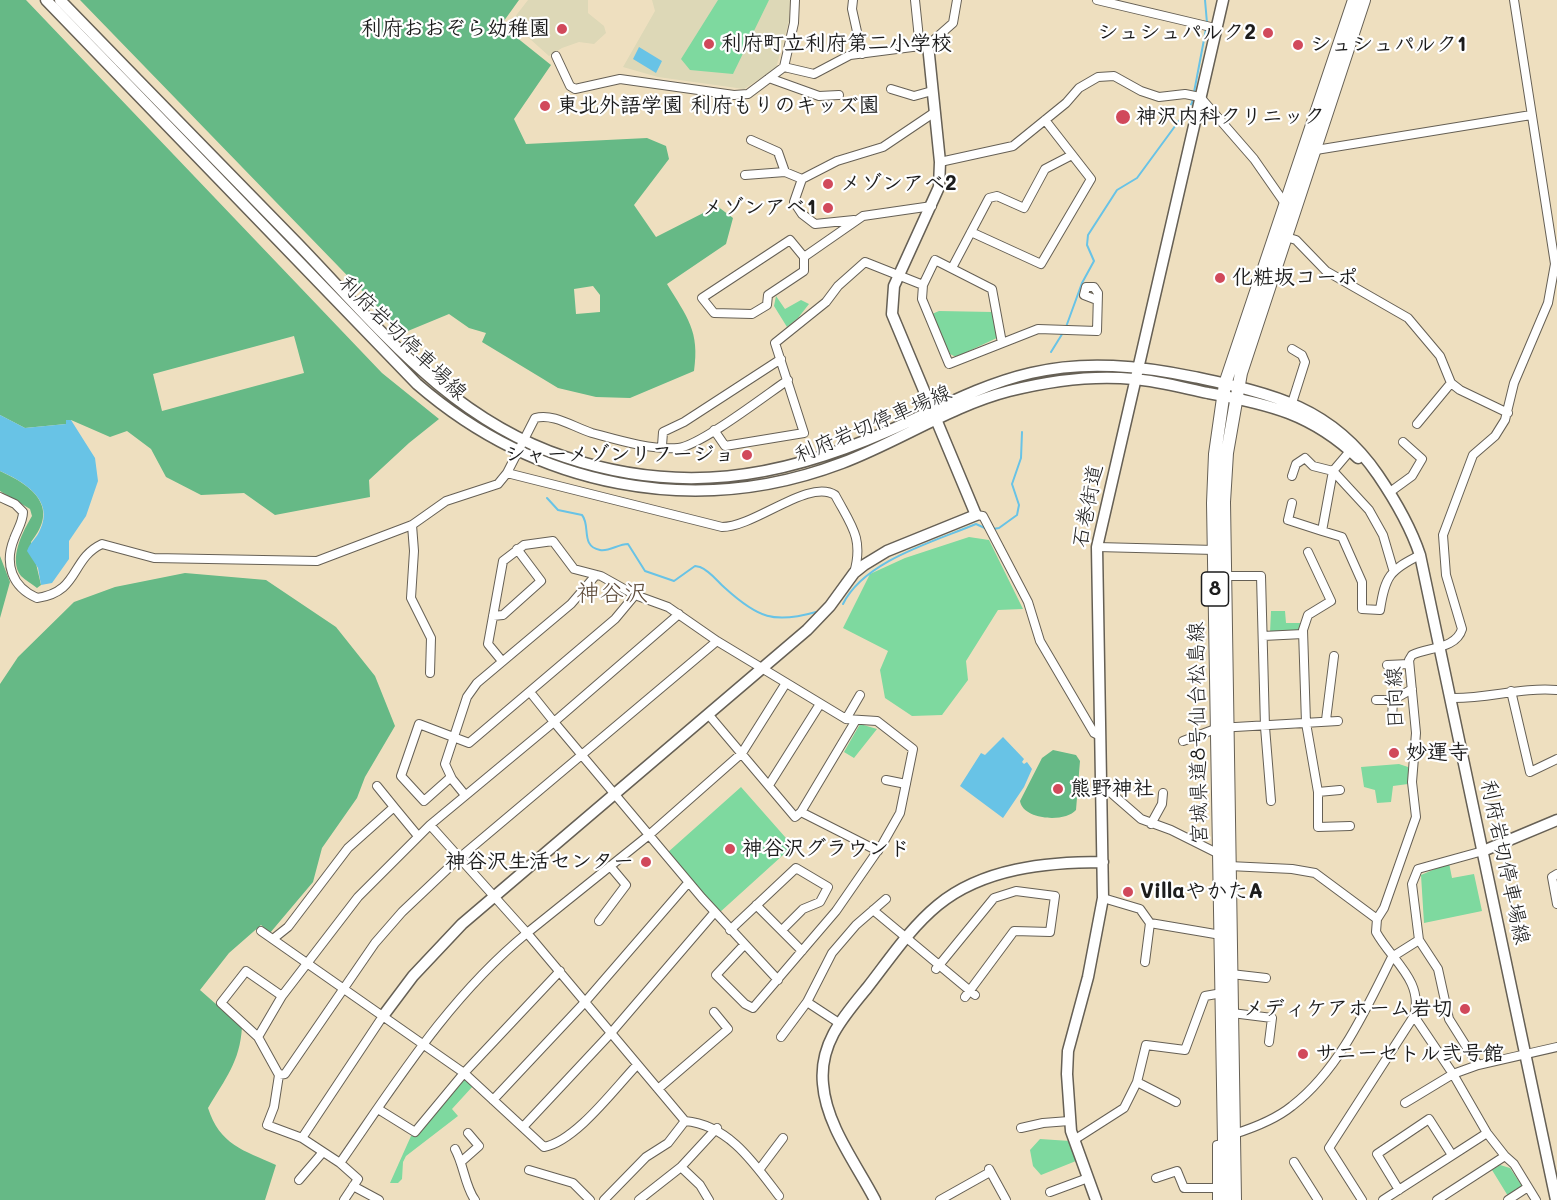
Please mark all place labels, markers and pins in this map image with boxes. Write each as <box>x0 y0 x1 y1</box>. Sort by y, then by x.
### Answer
place label: 利府おおぞら幼稚園 <box>361 16 550 42</box>
place label: シュシュパルク2 <box>1097 20 1256 46</box>
marker: 利府おおぞら幼稚園 <box>555 22 569 36</box>
marker: シュシュパルク2 <box>1261 26 1275 40</box>
place label: 利府町立利府第二小学校 <box>721 31 952 57</box>
place label: シュシュパルク1 <box>1310 32 1466 58</box>
marker: 利府町立利府第二小学校 <box>702 37 716 51</box>
marker: シュシュパルク1 <box>1291 38 1305 52</box>
place label: 東北外語学園 利府もりのキッズ園 <box>557 93 880 119</box>
marker: 東北外語学園 利府もりのキッズ園 <box>538 99 552 113</box>
place label: 神沢内科クリニック <box>1136 104 1325 130</box>
marker: 神沢内科クリニック <box>1114 108 1132 126</box>
place label: メゾンアベ2 <box>840 171 957 197</box>
marker: メゾンアベ2 <box>821 177 835 191</box>
place label: メゾンアベ1 <box>702 195 816 221</box>
marker: メゾンアベ1 <box>821 201 835 215</box>
place label: 化粧坂コーポ <box>1232 265 1358 291</box>
marker: 化粧坂コーポ <box>1213 271 1227 285</box>
place label: シャーメゾンリフージョ <box>504 442 735 468</box>
marker: シャーメゾンリフージョ <box>740 448 754 462</box>
place label: 妙運寺 <box>1406 740 1469 766</box>
marker: 妙運寺 <box>1387 746 1401 760</box>
place label: 熊野神社 <box>1070 776 1154 802</box>
marker: 熊野神社 <box>1051 782 1065 796</box>
place label: 神谷沢グラウンド <box>742 836 910 862</box>
marker: 神谷沢グラウンド <box>723 842 737 856</box>
place label: 神谷沢生活センター <box>445 849 634 875</box>
marker: 神谷沢生活センター <box>639 855 653 869</box>
place label: VillaやかたA <box>1140 879 1263 905</box>
marker: VillaやかたA <box>1121 885 1135 899</box>
place label: メディケアホーム岩切 <box>1243 996 1453 1022</box>
marker: メディケアホーム岩切 <box>1458 1002 1472 1016</box>
place label: サニーセトル弐号館 <box>1315 1041 1504 1067</box>
marker: サニーセトル弐号館 <box>1296 1047 1310 1061</box>

